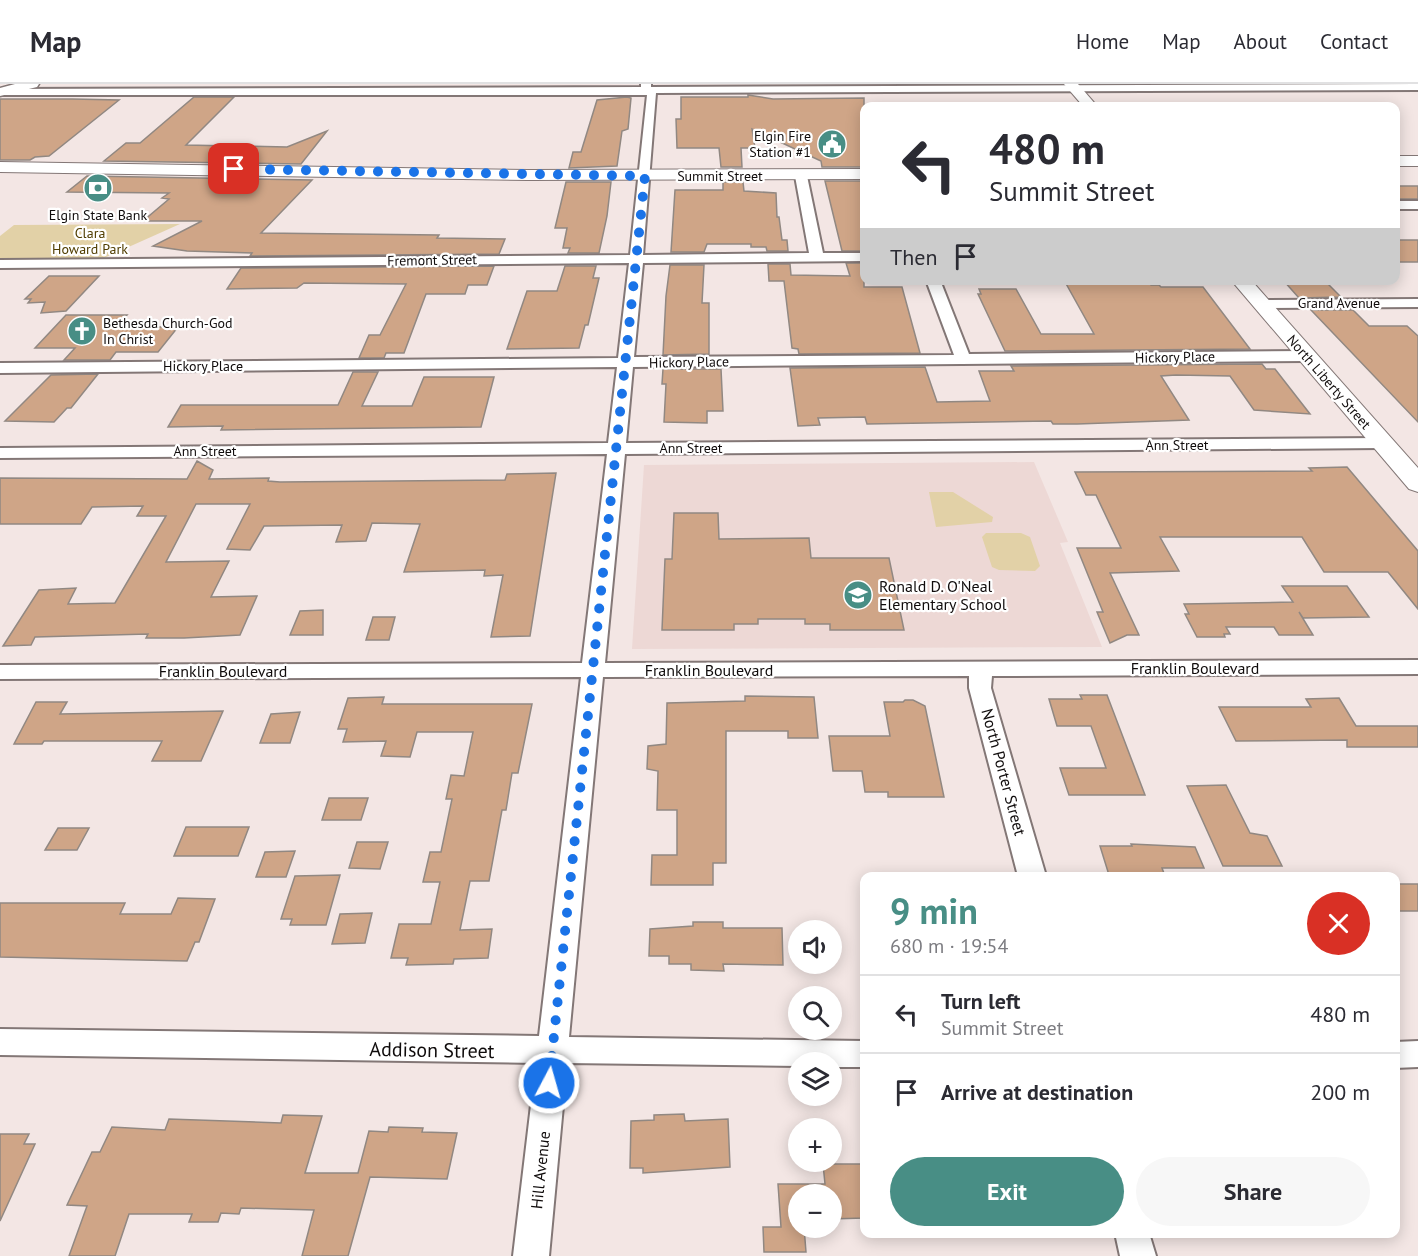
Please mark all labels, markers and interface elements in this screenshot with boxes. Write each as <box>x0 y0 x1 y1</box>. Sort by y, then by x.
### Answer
text: Map <box>30 23 81 60</box>
text: Home <box>1076 28 1129 55</box>
text: Map <box>1162 28 1201 55</box>
text: About <box>1234 28 1287 55</box>
text: Contact <box>1320 28 1388 55</box>
text: 480 m <box>989 121 1105 176</box>
icon: left <box>890 126 968 204</box>
place label: Elgin Fire Station #1 <box>749 127 811 161</box>
public building icon: Elgin Fire Station #1 <box>816 128 848 160</box>
pin <box>208 143 259 194</box>
icon: arrive <box>217 152 250 185</box>
street label: Summit Street <box>677 167 763 185</box>
bank icon: Elgin State Bank <box>82 172 114 204</box>
text: Summit Street <box>989 174 1154 208</box>
place label: Elgin State Bank <box>49 206 147 224</box>
park label: Clara Howard Park <box>52 224 128 258</box>
icon: arrive <box>949 240 982 273</box>
text: Then <box>890 243 937 271</box>
street label: Fremont Street <box>387 250 477 270</box>
street label: Grand Avenue <box>1298 294 1380 312</box>
place label: Bethesda Church-God In Christ <box>103 314 233 348</box>
church icon: Bethesda Church-God In Christ <box>66 315 98 347</box>
street label: North Liberty Street <box>1283 331 1375 433</box>
street label: Hickory Place <box>1135 347 1215 367</box>
street label: Hickory Place <box>649 352 729 372</box>
street label: Hickory Place <box>163 357 243 375</box>
street label: Ann Street <box>1146 436 1209 454</box>
street label: Ann Street <box>660 439 723 457</box>
street label: Ann Street <box>174 442 237 460</box>
place label: Ronald D. O'Neal Elementary School <box>879 576 1007 614</box>
school or university icon: Ronald D. O'Neal Elementary School <box>842 579 874 611</box>
street label: Franklin Boulevard <box>1131 658 1259 678</box>
street label: Franklin Boulevard <box>645 660 773 680</box>
street label: Franklin Boulevard <box>159 661 287 681</box>
street label: North Porter Street <box>977 706 1031 838</box>
text: 9 min <box>890 887 978 934</box>
button: close <box>1307 892 1370 955</box>
map controls <box>788 920 842 1238</box>
button: sound <box>788 920 842 974</box>
text: 680 m · 19:54 <box>890 933 1008 959</box>
button: search <box>788 986 842 1040</box>
text: Turn left <box>941 987 1021 1015</box>
icon: left <box>890 998 923 1031</box>
text: 480 m <box>1310 1000 1370 1028</box>
text: Summit Street <box>941 1015 1063 1041</box>
street label: Addison Street <box>369 1036 495 1064</box>
position arrow <box>517 1051 581 1115</box>
button: layers <box>788 1052 842 1106</box>
icon: arrive <box>890 1076 923 1109</box>
text: Arrive at destination <box>941 1078 1133 1106</box>
text: 200 m <box>1310 1078 1370 1106</box>
button: + <box>788 1118 842 1172</box>
street label: Hill Avenue <box>526 1130 554 1210</box>
button: Exit <box>890 1157 1124 1226</box>
button: Share <box>1136 1157 1370 1226</box>
button: − <box>788 1184 842 1238</box>

